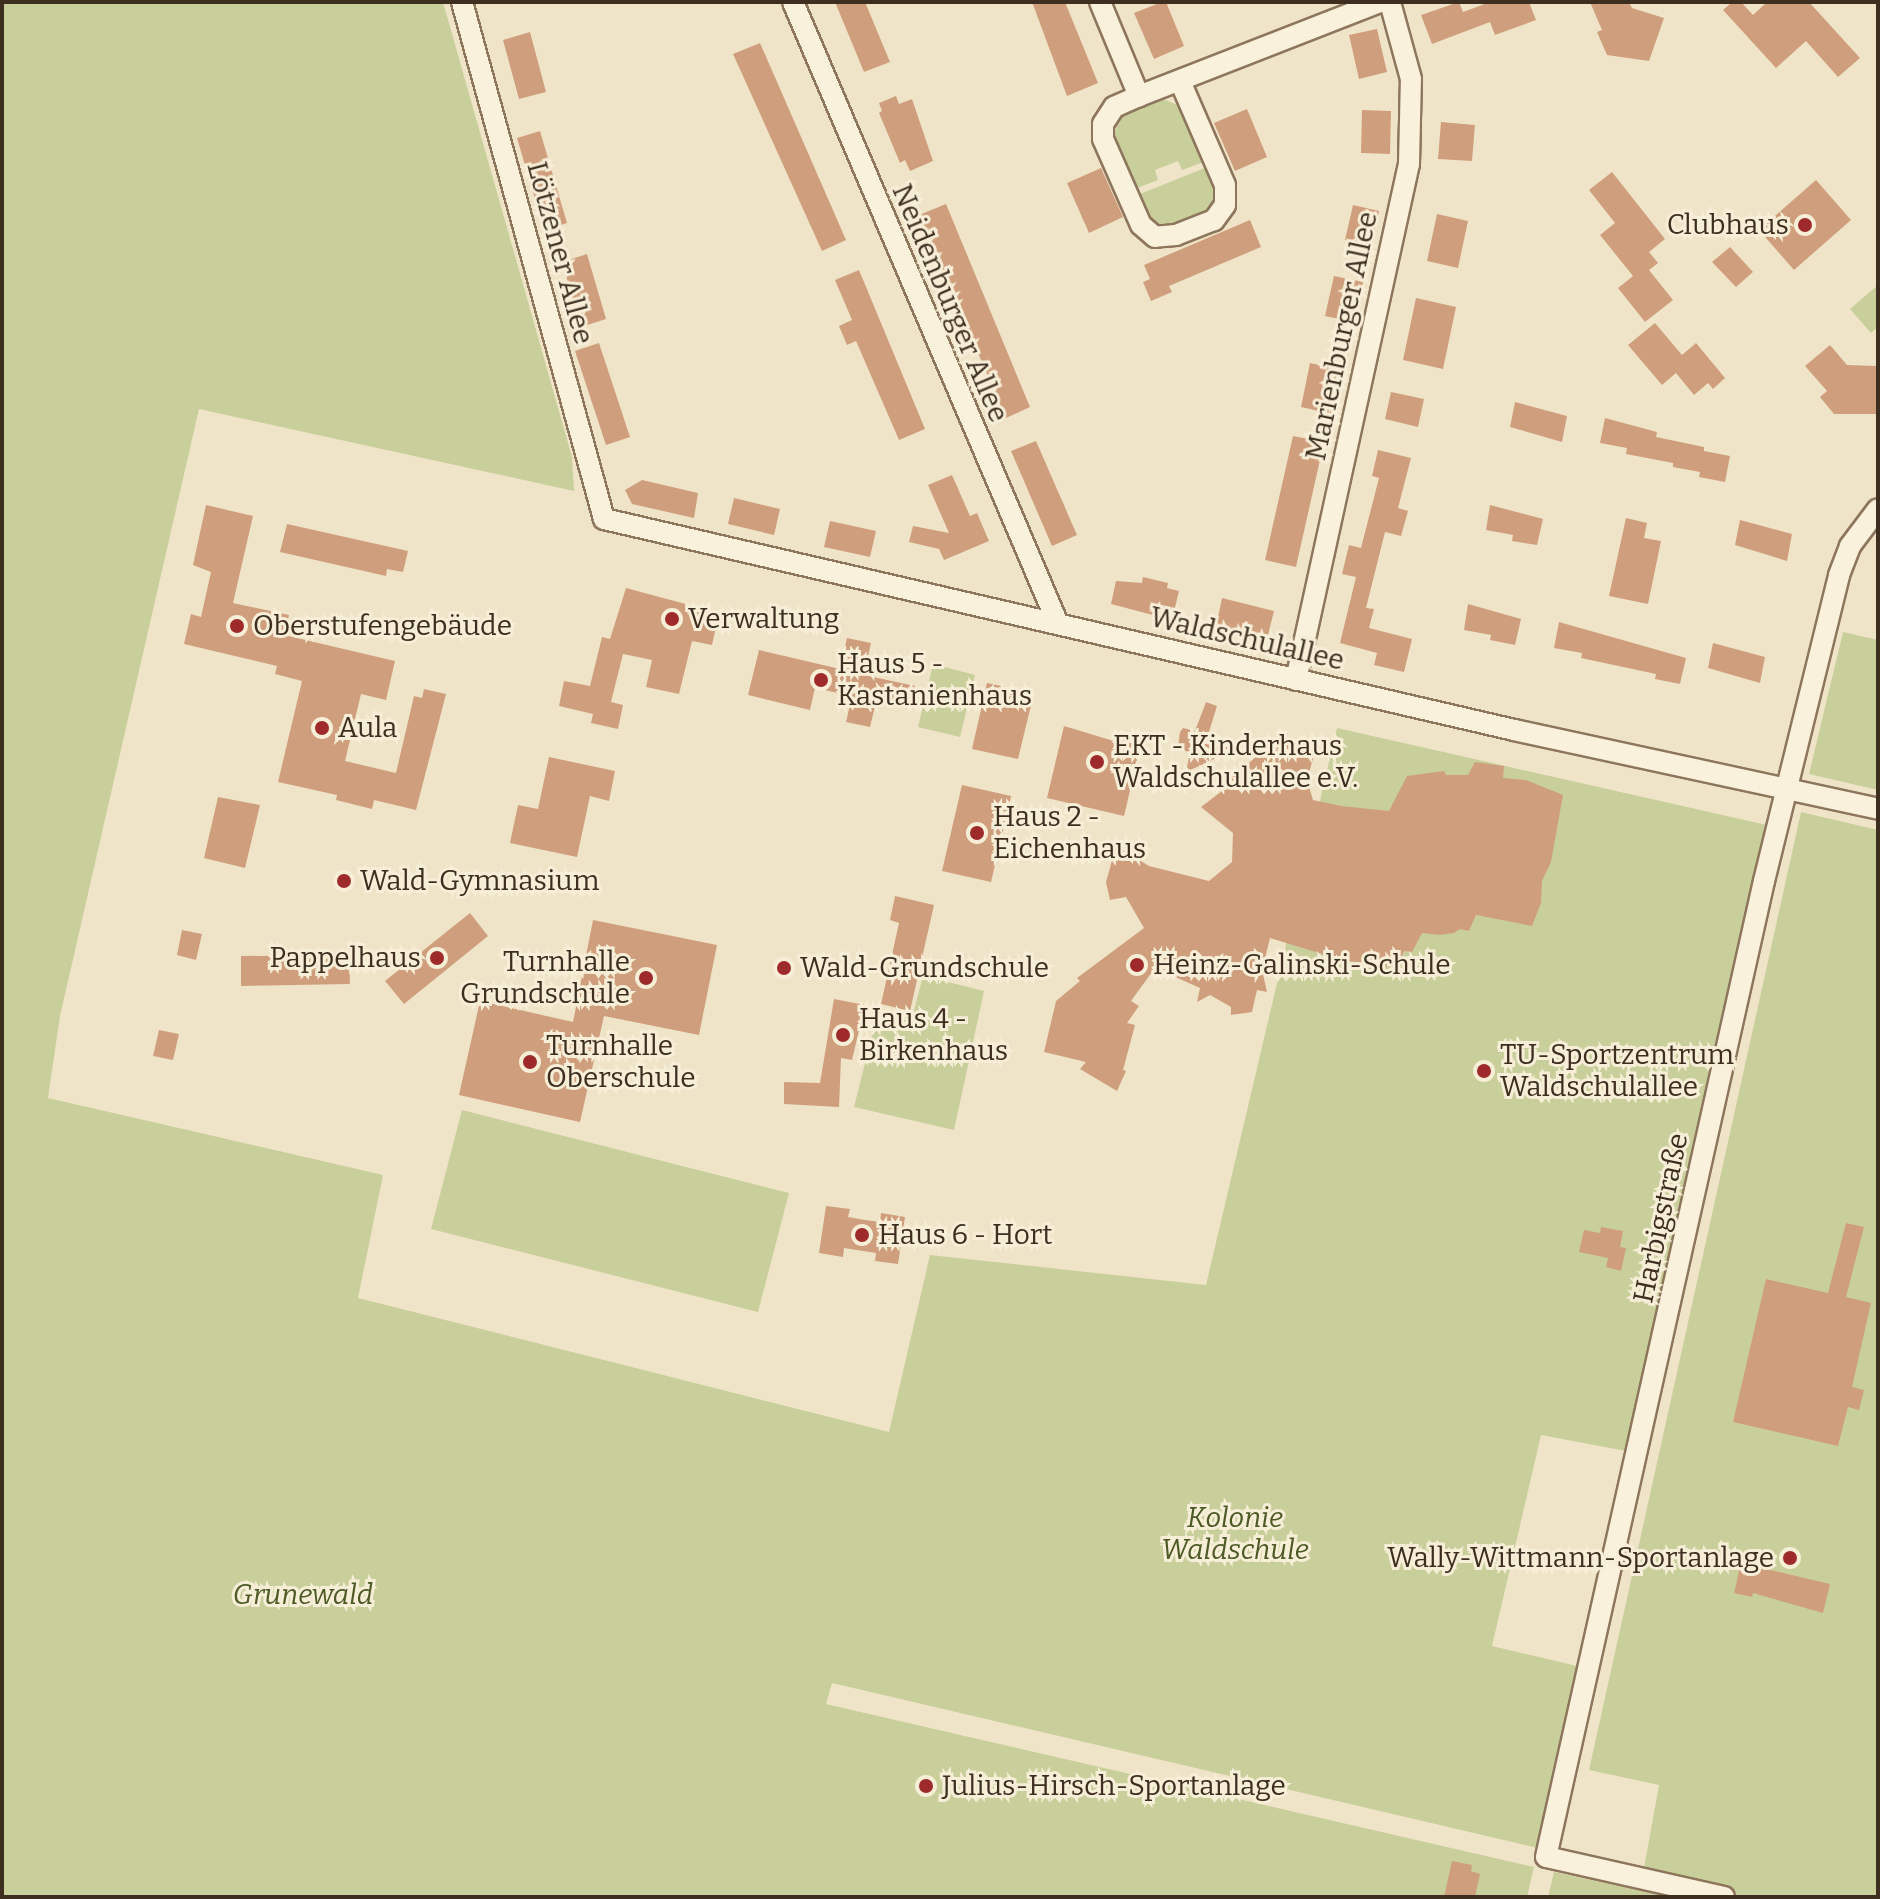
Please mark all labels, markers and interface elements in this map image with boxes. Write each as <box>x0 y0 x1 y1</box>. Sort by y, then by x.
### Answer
street label: Lötzener Allee <box>520 158 600 348</box>
street label: Neidenburger Allee <box>885 179 1015 427</box>
place label: Clubhaus <box>1667 208 1789 242</box>
street label: Marienburger Allee <box>1299 209 1385 463</box>
marker: Clubhaus <box>1796 216 1814 234</box>
street label: Waldschulallee <box>1147 600 1347 678</box>
place label: Verwaltung <box>688 602 839 636</box>
place label: Oberstufengebäude <box>253 609 512 643</box>
marker: Verwaltung <box>663 610 681 628</box>
marker: Oberstufengebäude <box>228 617 246 635</box>
place label: Haus 5 - Kastanienhaus <box>837 647 1032 713</box>
marker: Haus 5 - Kastanienhaus <box>812 671 830 689</box>
place label: Aula <box>338 711 397 745</box>
marker: Aula <box>313 719 331 737</box>
place label: EKT - Kinderhaus Waldschulallee e.V. <box>1113 729 1358 795</box>
marker: EKT - Kinderhaus Waldschulallee e.V. <box>1088 753 1106 771</box>
place label: Haus 2 - Eichenhaus <box>993 800 1146 866</box>
marker: Haus 2 - Eichenhaus <box>968 824 986 842</box>
place label: Wald-Gymnasium <box>360 864 599 898</box>
marker: Wald-Gymnasium <box>335 872 353 890</box>
place label: Pappelhaus <box>269 941 421 975</box>
place label: Turnhalle Grundschule <box>460 945 630 1011</box>
place label: Heinz-Galinski-Schule <box>1153 948 1451 982</box>
marker: Pappelhaus <box>428 949 446 967</box>
place label: Wald-Grundschule <box>800 951 1049 985</box>
marker: Heinz-Galinski-Schule <box>1128 956 1146 974</box>
marker: Wald-Grundschule <box>775 959 793 977</box>
marker: Turnhalle Grundschule <box>637 969 655 987</box>
place label: Haus 4 - Birkenhaus <box>859 1002 1008 1068</box>
marker: Haus 4 - Birkenhaus <box>834 1026 852 1044</box>
place label: Turnhalle Oberschule <box>546 1029 696 1095</box>
place label: TU-Sportzentrum Waldschulallee <box>1500 1038 1734 1104</box>
marker: Turnhalle Oberschule <box>521 1053 539 1071</box>
marker: TU-Sportzentrum Waldschulallee <box>1475 1062 1493 1080</box>
street label: Harbigstraße <box>1627 1130 1695 1306</box>
place label: Haus 6 - Hort <box>878 1218 1052 1252</box>
marker: Haus 6 - Hort <box>853 1226 871 1244</box>
park label: Kolonie Waldschule <box>1161 1501 1309 1567</box>
place label: Wally-Wittmann-Sportanlage <box>1387 1541 1774 1575</box>
marker: Wally-Wittmann-Sportanlage <box>1781 1549 1799 1567</box>
park label: Grunewald <box>233 1578 373 1612</box>
place label: Julius-Hirsch-Sportanlage <box>942 1769 1286 1803</box>
marker: Julius-Hirsch-Sportanlage <box>917 1777 935 1795</box>

